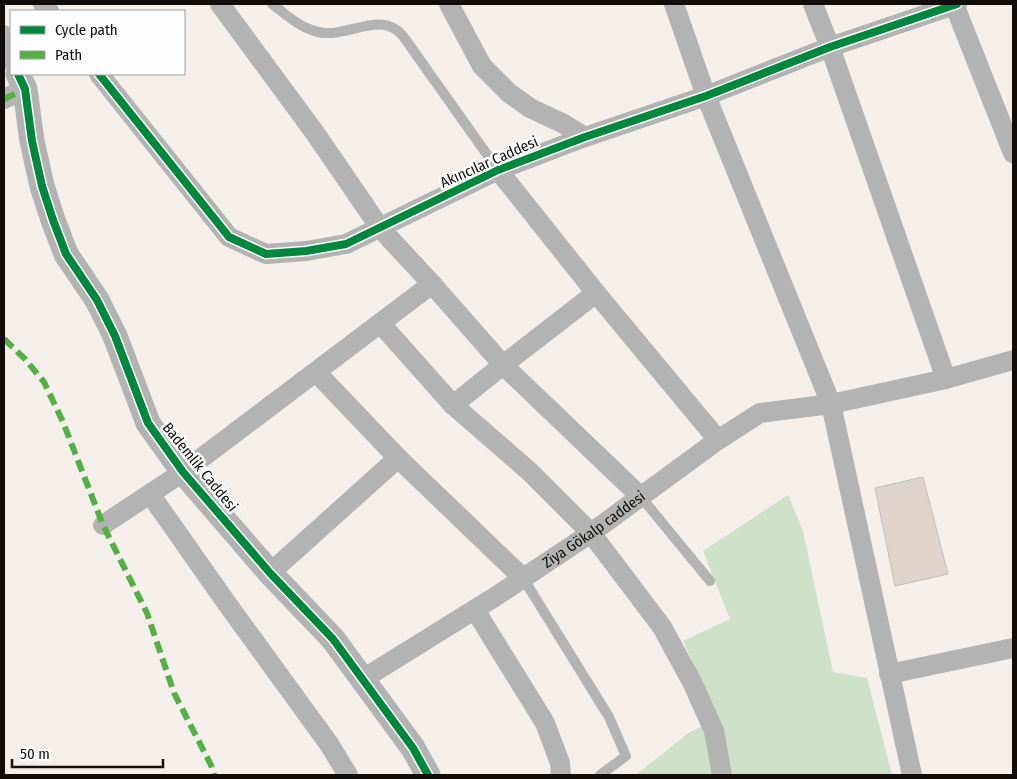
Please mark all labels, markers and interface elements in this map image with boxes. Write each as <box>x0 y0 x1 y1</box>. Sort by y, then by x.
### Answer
legend <box>10 10 185 75</box>
text: Cycle path <box>55 21 118 39</box>
text: Path <box>55 46 82 64</box>
street label: Akıncılar Caddesi <box>437 132 541 192</box>
street label: Bademlik Caddesi <box>159 419 241 515</box>
street label: Ziya Gökalp caddesi <box>539 487 649 572</box>
scale bar <box>12 736 164 768</box>
text: 50 m <box>20 745 50 763</box>

